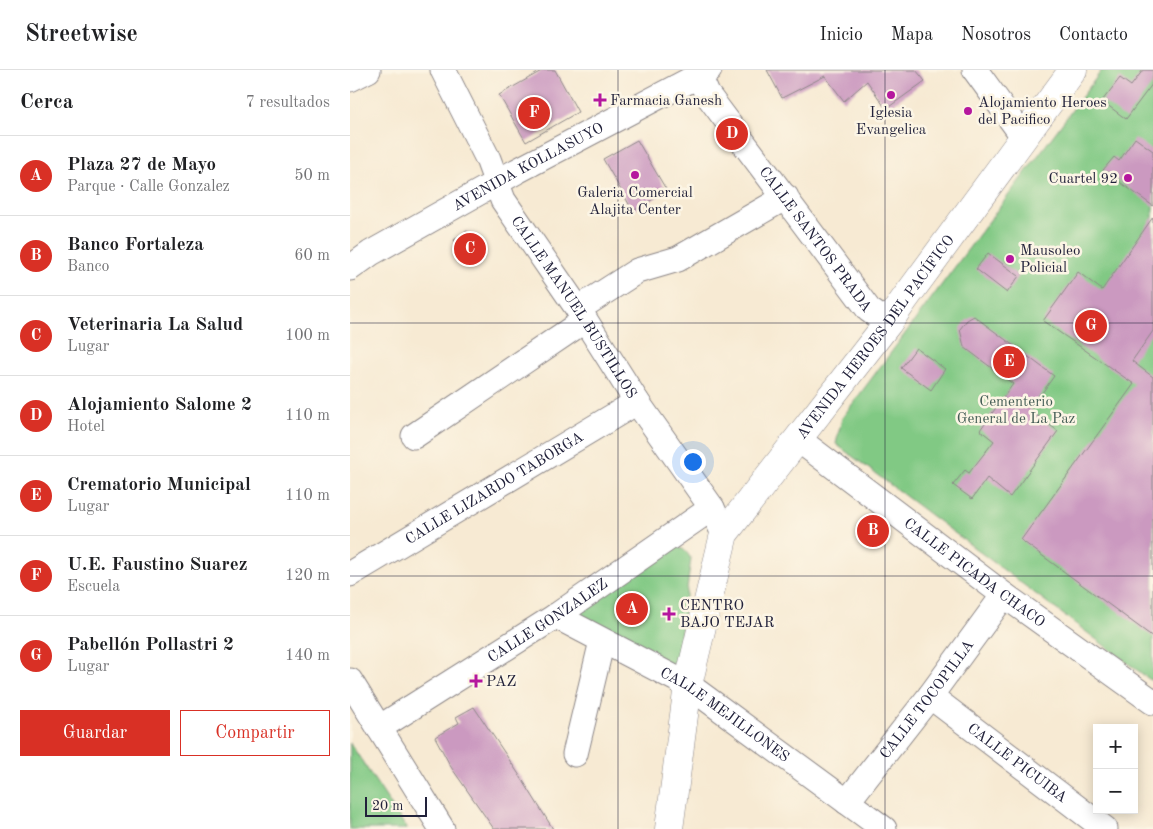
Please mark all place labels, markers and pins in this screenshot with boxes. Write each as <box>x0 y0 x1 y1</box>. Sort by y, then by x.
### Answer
marker: Iglesia Evangelica <box>885 89 897 101</box>
pin: F <box>518 94 550 132</box>
marker: Farmacia Ganesh <box>594 94 606 106</box>
place label: Farmacia Ganesh <box>610 94 722 109</box>
place label: Alojamiento Heroes del Pacifico <box>978 96 1107 128</box>
marker: Alojamiento Heroes del Pacifico <box>962 105 974 117</box>
place label: Iglesia Evangelica <box>856 106 927 138</box>
pin: D <box>716 115 748 153</box>
marker: Galeria Comercial Alajita Center <box>629 169 641 181</box>
place label: Cuartel 92 <box>1049 172 1118 187</box>
marker: Cuartel 92 <box>1122 172 1134 184</box>
place label: Galeria Comercial Alajita Center <box>577 186 693 218</box>
pin: C <box>454 230 486 268</box>
place label: Mausoleo Policial <box>1020 244 1080 276</box>
marker: Mausoleo Policial <box>1004 253 1016 265</box>
pin: G <box>1075 307 1107 345</box>
pin: E <box>993 343 1025 381</box>
pin: B <box>857 512 889 550</box>
pin: A <box>616 590 648 628</box>
place label: CENTRO BAJO TEJAR <box>680 599 775 631</box>
marker: CENTRO BAJO TEJAR <box>662 607 676 621</box>
marker: PAZ <box>470 675 482 687</box>
place label: PAZ <box>486 675 517 690</box>

